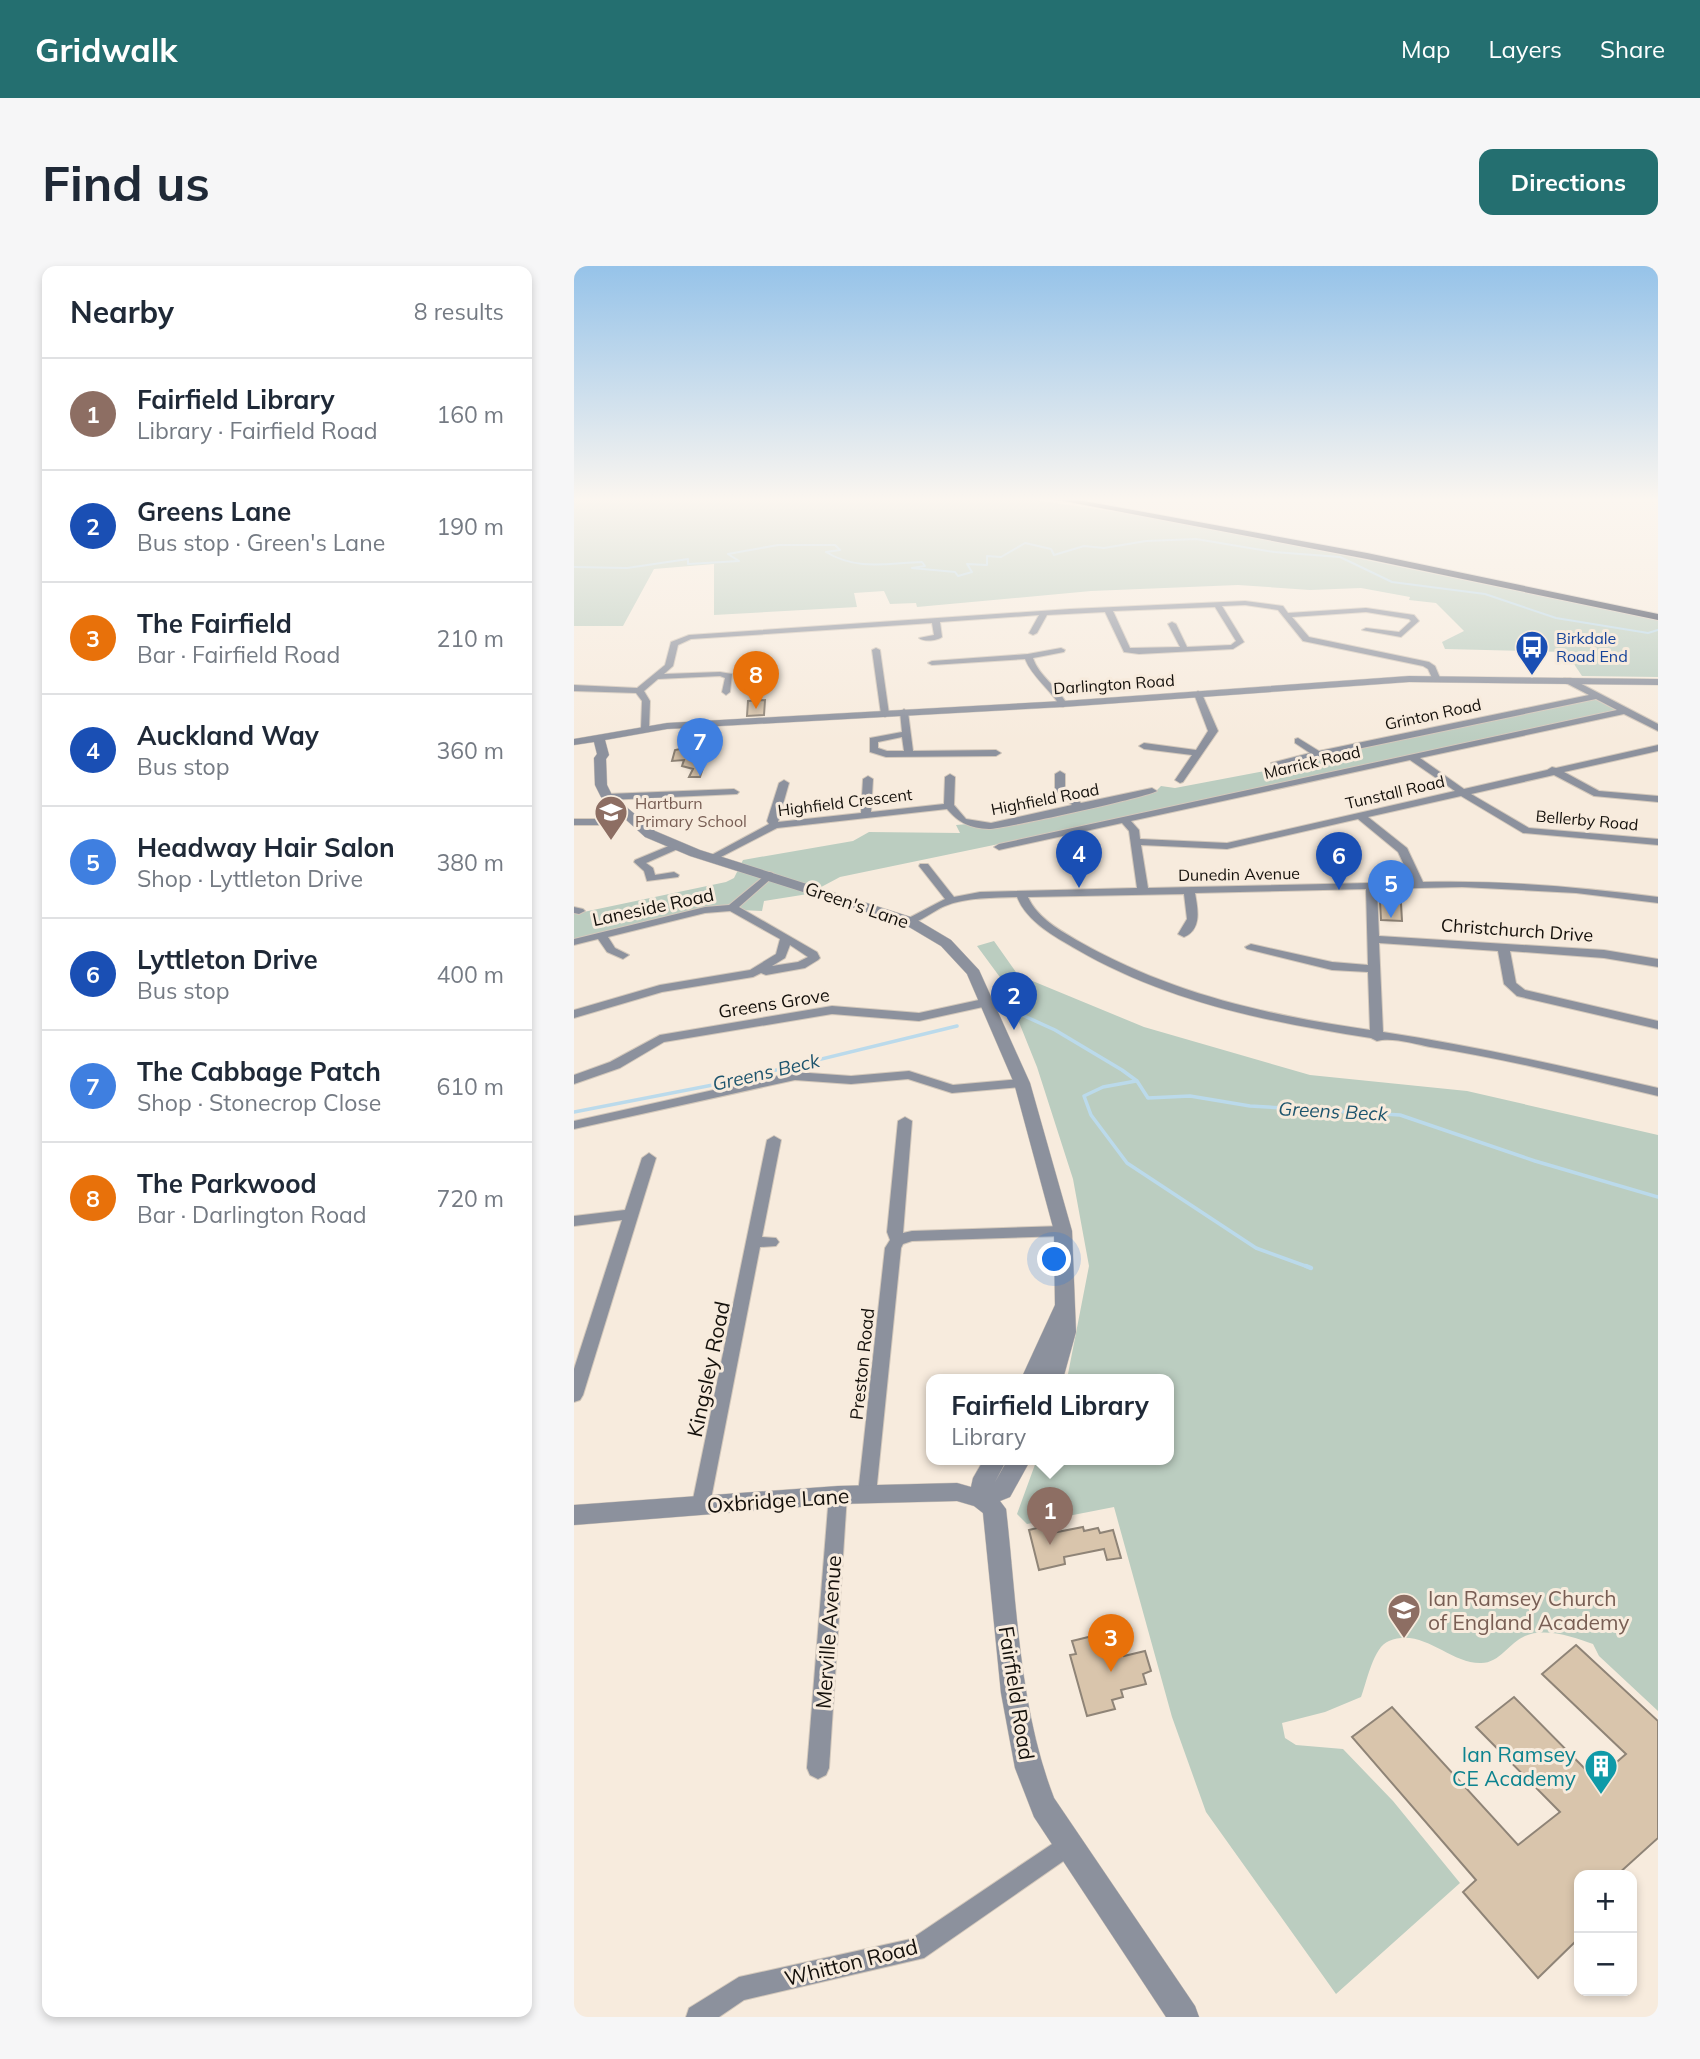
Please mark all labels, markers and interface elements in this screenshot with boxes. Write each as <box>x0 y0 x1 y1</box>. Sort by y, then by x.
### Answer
text: Gridwalk <box>35 29 178 70</box>
text: Map <box>1401 34 1450 64</box>
text: Layers <box>1488 34 1562 64</box>
text: Share <box>1600 34 1665 64</box>
button: Directions <box>1479 149 1658 215</box>
text: Find us <box>42 152 210 213</box>
text: Nearby <box>70 293 174 331</box>
text: 8 results <box>414 297 504 326</box>
text: Fairfield Library <box>137 383 335 416</box>
text: 1 <box>86 400 100 429</box>
text: 160 m <box>436 400 504 429</box>
text: Library · Fairfield Road <box>137 416 378 445</box>
text: Greens Lane <box>137 495 291 528</box>
text: 2 <box>86 512 100 541</box>
text: 190 m <box>436 512 504 541</box>
text: Bus stop · Green's Lane <box>137 528 385 557</box>
text: The Fairfield <box>137 607 292 640</box>
text: 3 <box>86 624 100 653</box>
text: 210 m <box>436 624 504 653</box>
bus stop icon: Birkdale Road End <box>1513 628 1551 677</box>
place label: Birkdale Road End <box>1556 628 1628 666</box>
text: Bar · Fairfield Road <box>137 640 340 669</box>
pin: 8 <box>733 651 779 709</box>
street label: Darlington Road <box>1053 670 1175 698</box>
street label: Grinton Road <box>1383 694 1483 734</box>
pin: 7 <box>677 718 723 776</box>
text: Auckland Way <box>137 719 319 752</box>
text: 4 <box>86 736 100 765</box>
text: 360 m <box>436 736 504 765</box>
street label: Marrick Road <box>1262 741 1362 783</box>
text: Bus stop <box>137 752 229 781</box>
street label: Tunstall Road <box>1343 771 1447 813</box>
street label: Highfield Road <box>989 779 1101 819</box>
street label: Highfield Crescent <box>777 784 914 820</box>
school or university icon: Hartburn Primary School <box>592 793 630 842</box>
place label: Hartburn Primary School <box>635 793 747 831</box>
street label: Bellerby Road <box>1535 806 1639 834</box>
pin: 4 <box>1056 830 1102 888</box>
text: Headway Hair Salon <box>137 831 395 864</box>
pin: 6 <box>1316 832 1362 890</box>
text: 5 <box>86 848 100 877</box>
text: 380 m <box>436 848 504 877</box>
pin: 5 <box>1368 860 1414 918</box>
street label: Dunedin Avenue <box>1178 863 1300 885</box>
text: Shop · Lyttleton Drive <box>137 864 363 893</box>
street label: Green's Lane <box>802 877 912 933</box>
street label: Laneside Road <box>590 883 716 931</box>
street label: Christchurch Drive <box>1440 913 1594 947</box>
text: Lyttleton Drive <box>137 943 318 976</box>
text: 6 <box>86 960 100 989</box>
text: 400 m <box>436 960 504 989</box>
pin: 2 <box>991 972 1037 1030</box>
text: Bus stop <box>137 976 229 1005</box>
street label: Greens Grove <box>717 983 831 1023</box>
water label: Greens Beck <box>710 1048 823 1096</box>
text: The Cabbage Patch <box>137 1055 381 1088</box>
text: 7 <box>86 1072 100 1101</box>
text: 610 m <box>436 1072 504 1101</box>
text: Shop · Stonecrop Close <box>137 1088 381 1117</box>
water label: Greens Beck <box>1278 1096 1389 1126</box>
text: The Parkwood <box>137 1167 317 1200</box>
text: 8 <box>86 1184 100 1213</box>
text: 720 m <box>436 1184 504 1213</box>
text: Bar · Darlington Road <box>137 1200 367 1229</box>
your location <box>1037 1242 1071 1276</box>
street label: Kingsley Road <box>681 1299 735 1439</box>
street label: Preston Road <box>845 1307 879 1421</box>
popup <box>926 1374 1174 1465</box>
text: Fairfield Library <box>951 1389 1149 1422</box>
text: Library <box>951 1422 1026 1451</box>
street label: Oxbridge Lane <box>706 1482 850 1518</box>
pin: 1 <box>1027 1487 1073 1545</box>
street label: Merville Avenue <box>810 1554 846 1710</box>
place label: Ian Ramsey Church of England Academy <box>1428 1585 1630 1635</box>
school or university icon: Ian Ramsey Church of England Academy <box>1385 1591 1423 1640</box>
pin: 3 <box>1088 1614 1134 1672</box>
street label: Fairfield Road <box>994 1624 1040 1762</box>
place label: Ian Ramsey CE Academy <box>1452 1741 1576 1791</box>
building icon: Ian Ramsey CE Academy <box>1582 1747 1620 1796</box>
map controls <box>1574 1870 1637 1996</box>
button: + <box>1574 1870 1637 1933</box>
street label: Whitton Road <box>782 1933 920 1991</box>
button: − <box>1574 1933 1637 1996</box>

